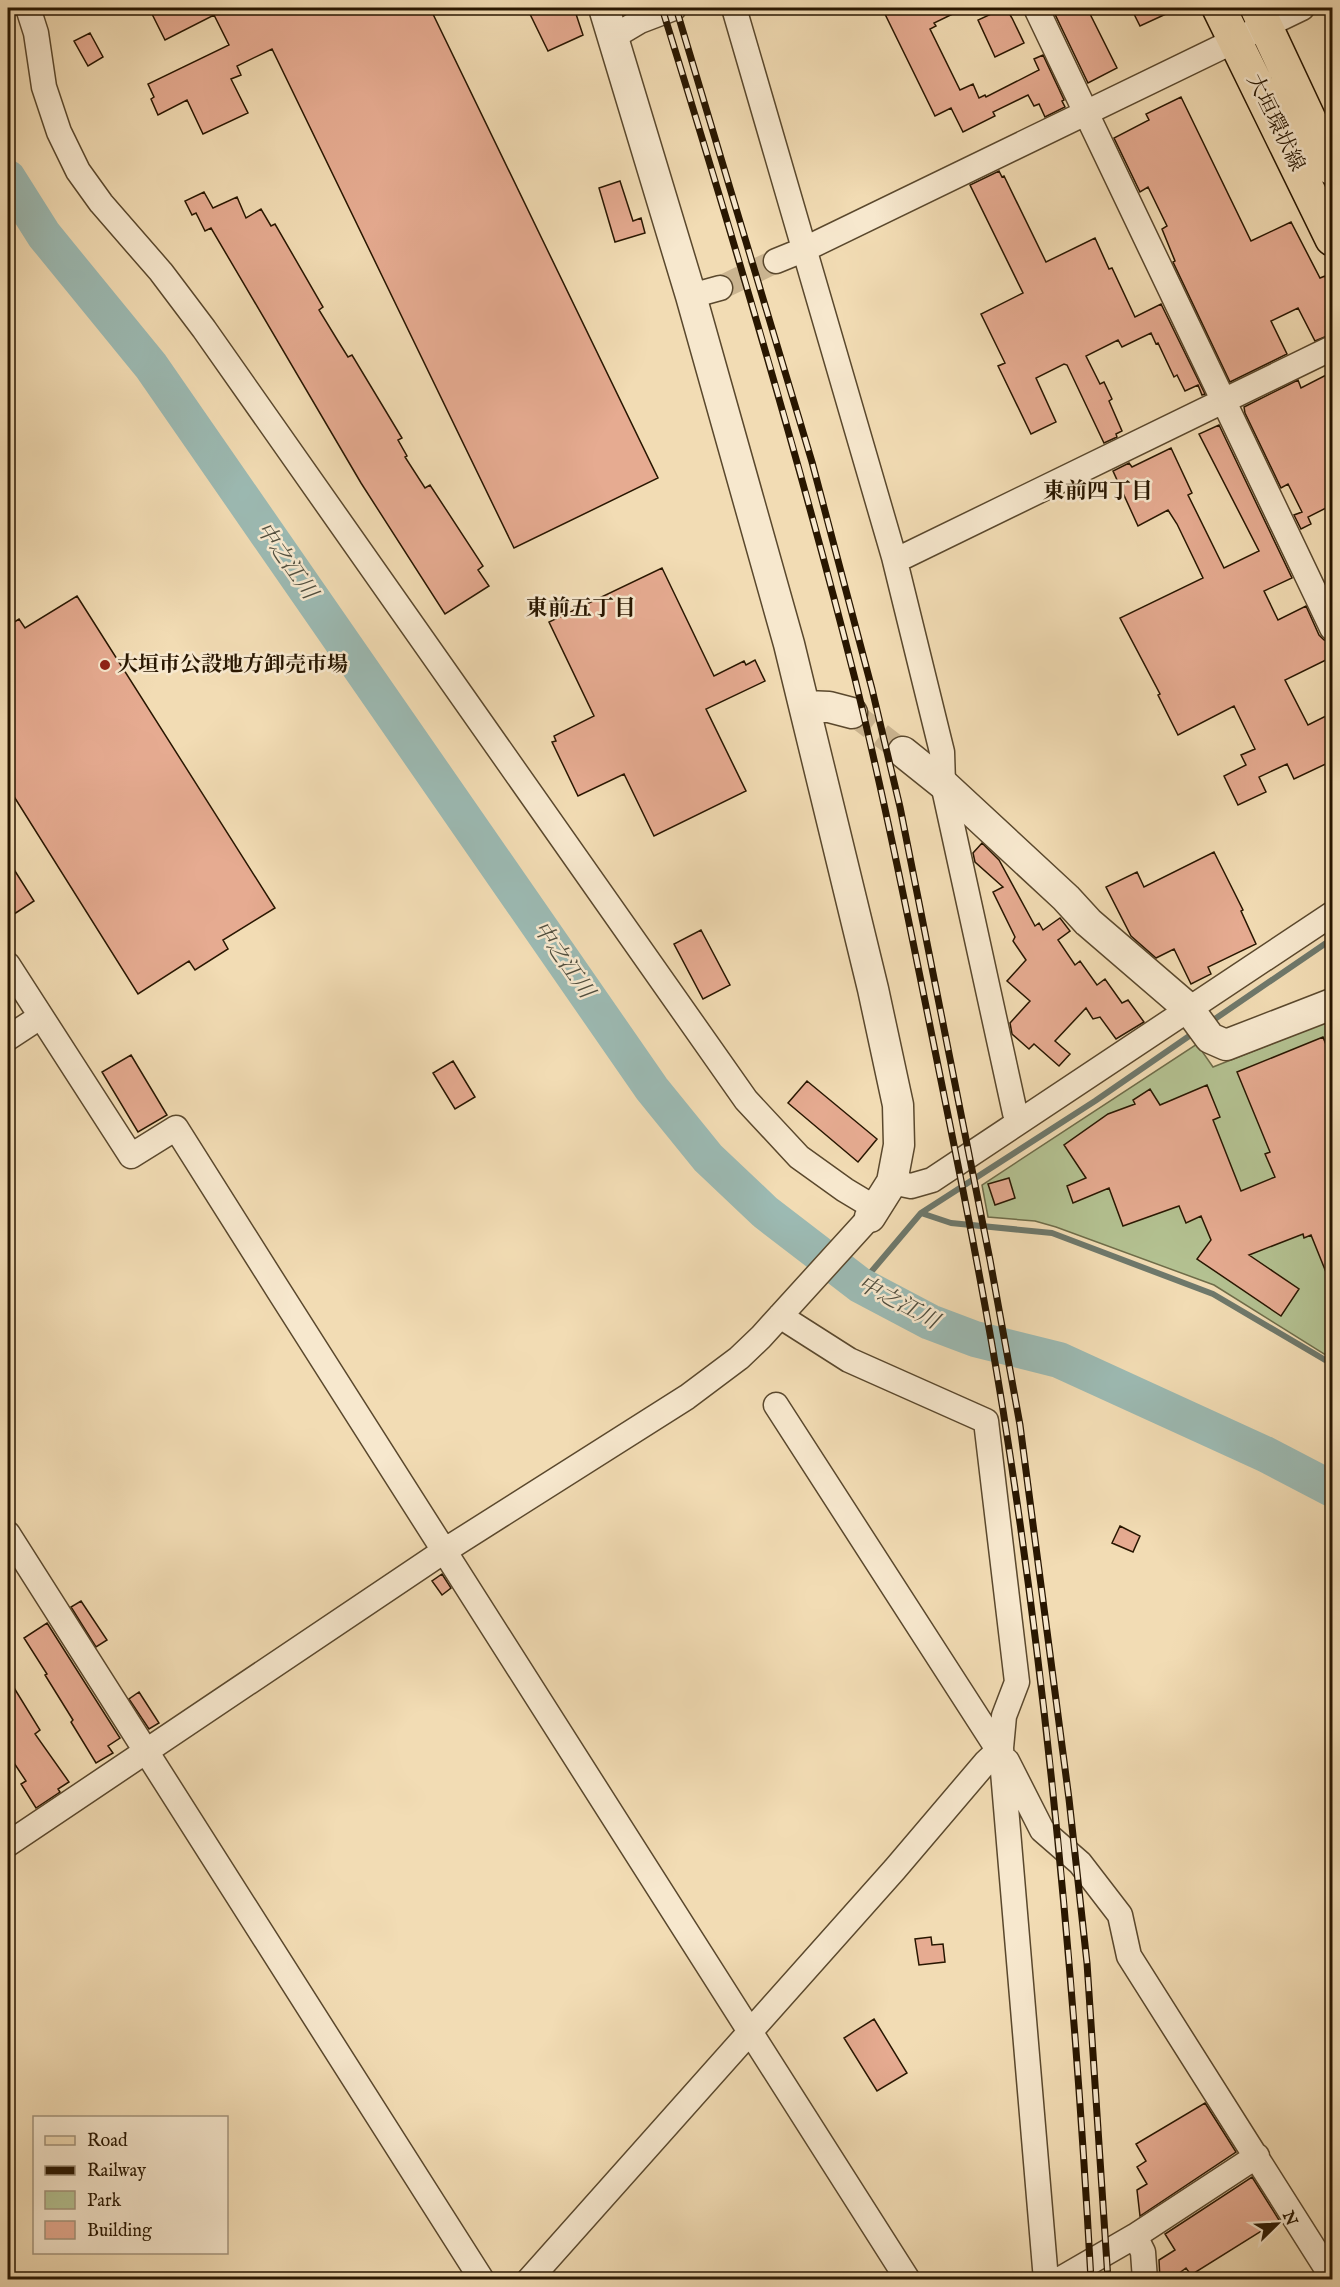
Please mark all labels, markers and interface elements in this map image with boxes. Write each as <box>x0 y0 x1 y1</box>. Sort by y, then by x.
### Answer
street label: 大垣環状線 <box>1240 70 1310 176</box>
district label: 東前四丁目 <box>1043 478 1153 506</box>
water label: 中之江川 <box>249 517 324 607</box>
district label: 東前五丁目 <box>526 595 636 623</box>
place label: 大垣市公設地方卸売市場 <box>117 652 348 679</box>
marker: 大垣市公設地方卸売市場 <box>98 658 112 672</box>
water label: 中之江川 <box>526 916 601 1006</box>
water label: 中之江川 <box>853 1270 945 1337</box>
legend <box>33 2116 228 2254</box>
text: Road <box>87 2130 128 2153</box>
text: Railway <box>87 2160 146 2183</box>
text: Park <box>87 2190 122 2213</box>
north arrow <box>1247 2194 1307 2254</box>
text: N <box>1277 2207 1301 2229</box>
text: Building <box>87 2220 152 2243</box>

